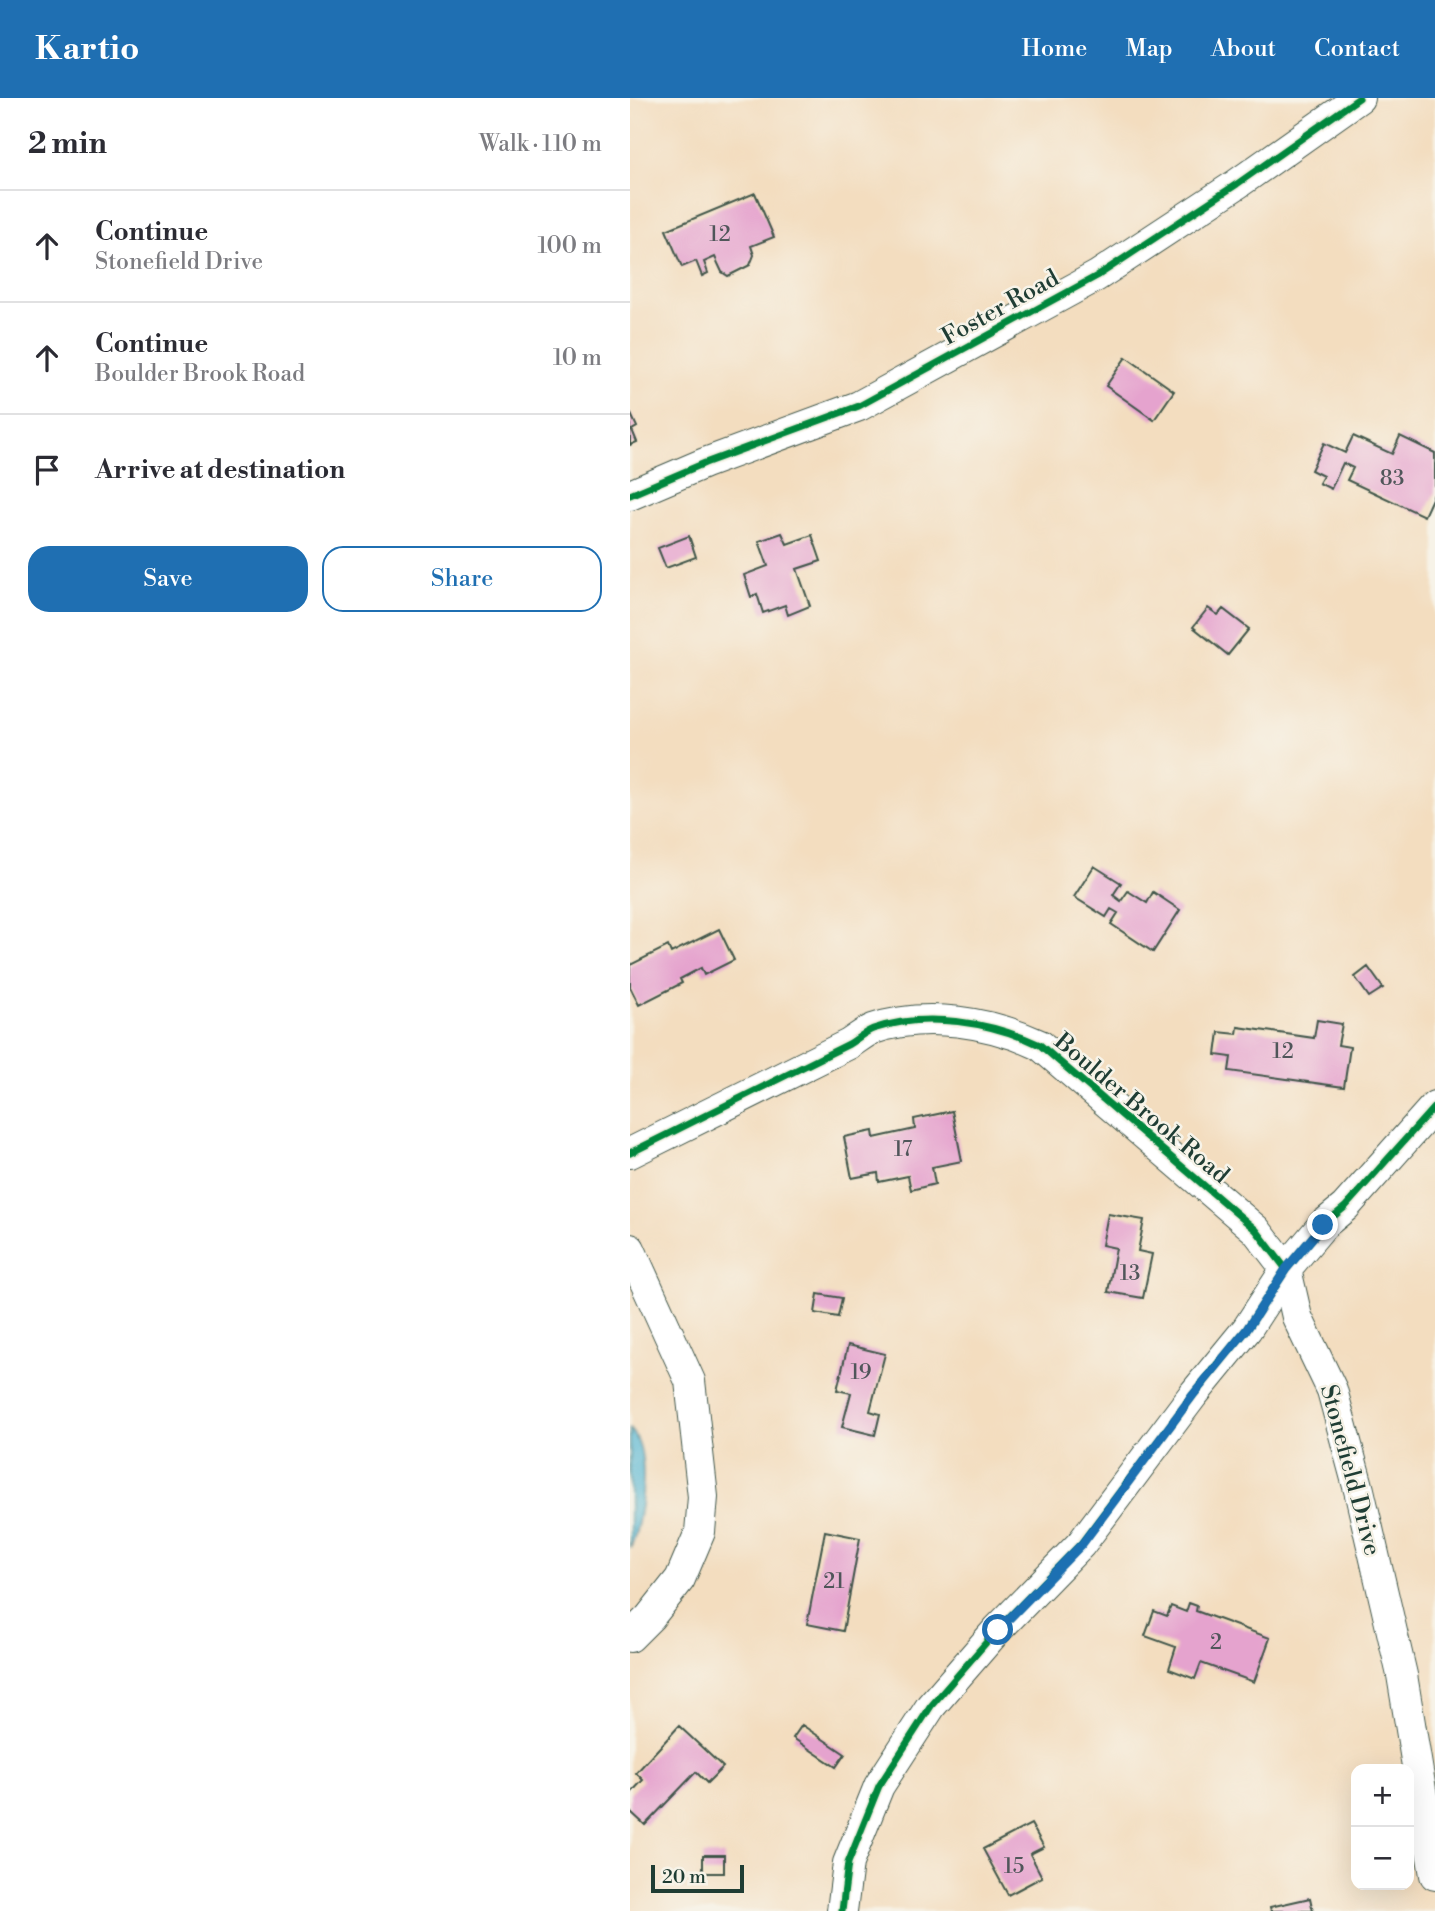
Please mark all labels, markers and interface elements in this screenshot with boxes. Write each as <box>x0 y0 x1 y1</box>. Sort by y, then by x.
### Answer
text: Kartio <box>35 29 139 70</box>
text: Home <box>1022 34 1087 64</box>
text: Map <box>1125 34 1173 64</box>
text: About <box>1211 34 1276 64</box>
text: Contact <box>1314 34 1400 64</box>
text: 2 min <box>28 125 107 163</box>
text: Walk · 110 m <box>479 130 602 158</box>
text: Continue <box>95 216 208 248</box>
house number: 12 <box>709 222 731 248</box>
icon: ahead <box>28 227 66 265</box>
text: 100 m <box>537 232 602 260</box>
text: Stonefield Drive <box>95 248 263 276</box>
street label: Foster Road <box>937 263 1065 352</box>
text: Continue <box>95 328 208 360</box>
icon: ahead <box>28 339 66 377</box>
text: 10 m <box>553 344 602 372</box>
text: Boulder Brook Road <box>95 360 305 388</box>
icon: arrive <box>28 451 66 489</box>
text: Arrive at destination <box>95 454 345 486</box>
house number: 83 <box>1380 466 1404 492</box>
button: Save <box>28 546 308 612</box>
button: Share <box>322 546 602 612</box>
street label: Boulder Brook Road <box>1047 1026 1235 1191</box>
house number: 12 <box>1272 1039 1294 1065</box>
house number: 17 <box>894 1137 913 1163</box>
route end <box>1307 1209 1338 1240</box>
house number: 13 <box>1120 1261 1140 1287</box>
house number: 19 <box>850 1360 872 1386</box>
street label: Stonefield Drive <box>1313 1382 1387 1559</box>
house number: 21 <box>823 1569 845 1595</box>
route start <box>982 1614 1013 1645</box>
house number: 2 <box>1210 1630 1222 1656</box>
map controls <box>1351 1764 1414 1890</box>
button: + <box>1351 1764 1414 1827</box>
button: − <box>1351 1827 1414 1890</box>
house number: 15 <box>1004 1854 1024 1880</box>
scale bar <box>651 1862 744 1894</box>
text: 20 m <box>662 1865 706 1889</box>

